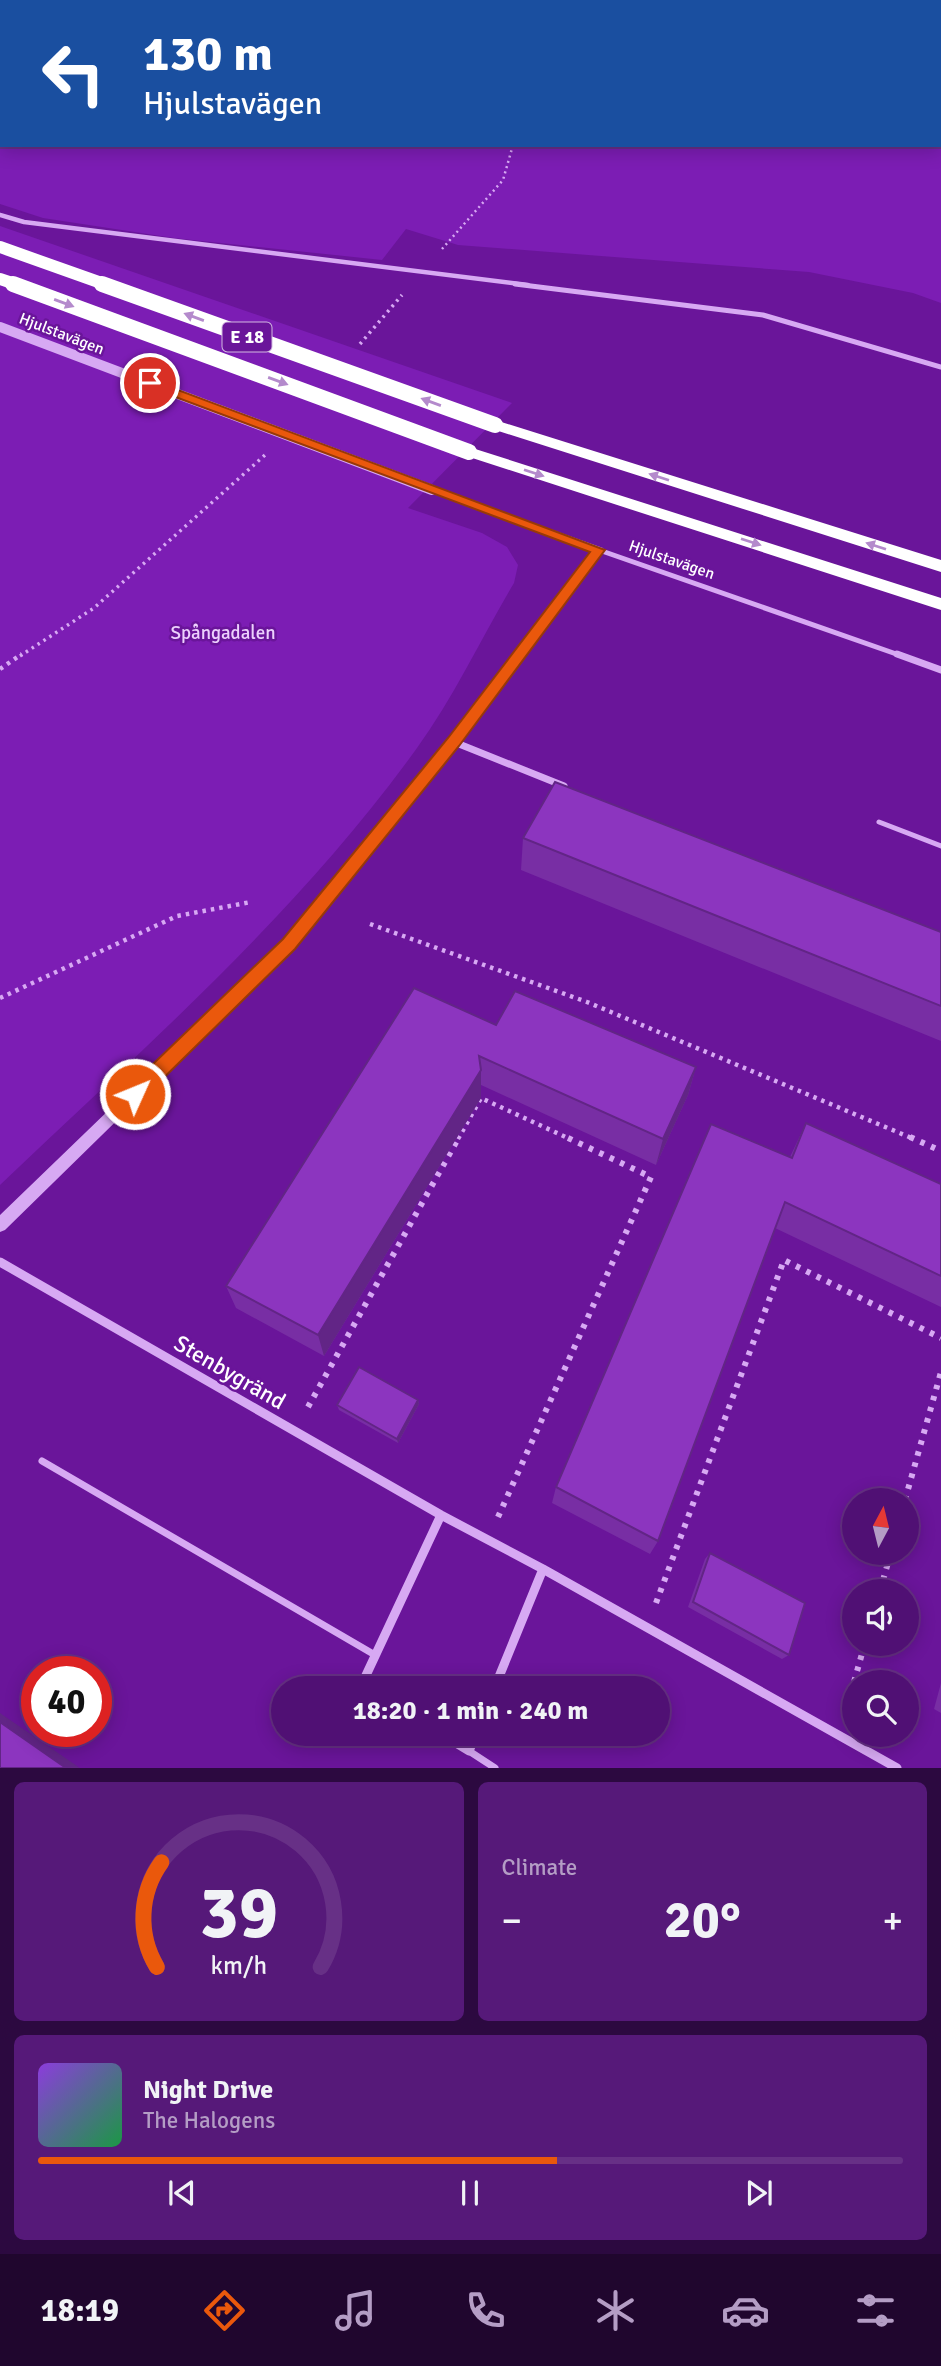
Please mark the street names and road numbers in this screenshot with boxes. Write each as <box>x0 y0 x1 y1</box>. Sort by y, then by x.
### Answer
street label: Hjulstavägen <box>16 309 107 359</box>
road number: E 18 <box>222 323 272 352</box>
street label: Hjulstavägen <box>626 536 717 584</box>
street label: Stenbygränd <box>169 1329 291 1416</box>

